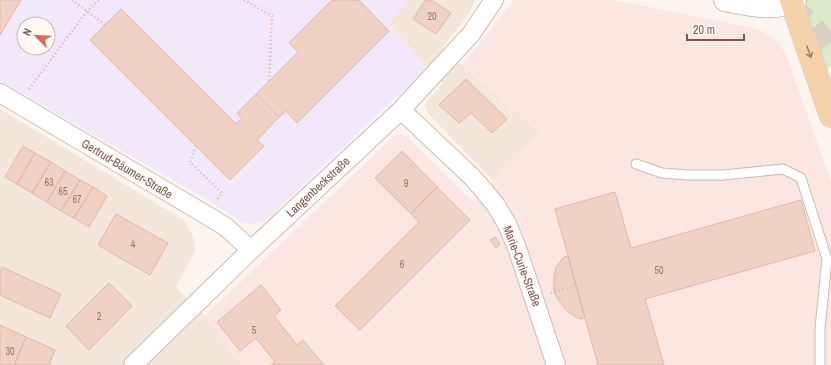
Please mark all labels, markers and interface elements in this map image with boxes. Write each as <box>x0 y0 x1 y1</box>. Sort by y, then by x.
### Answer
house number: 20 <box>427 10 437 23</box>
north arrow <box>16 16 56 56</box>
scale bar <box>687 16 744 42</box>
text: 20 m <box>693 22 715 38</box>
text: N <box>19 26 35 38</box>
one-way arrow <box>806 46 813 59</box>
street label: Gertrud-Bäumer-Straße <box>78 135 176 203</box>
street label: Langenbeckstraße <box>283 153 353 221</box>
house number: 63 <box>44 176 54 189</box>
house number: 9 <box>404 177 409 190</box>
house number: 65 <box>58 185 68 198</box>
house number: 67 <box>72 193 82 206</box>
street label: Marie-Curie-Straße <box>499 223 545 309</box>
house number: 4 <box>131 238 136 251</box>
house number: 6 <box>400 258 405 271</box>
house number: 50 <box>654 264 664 277</box>
house number: 2 <box>97 310 102 323</box>
house number: 5 <box>252 324 257 337</box>
house number: 30 <box>5 345 15 358</box>

